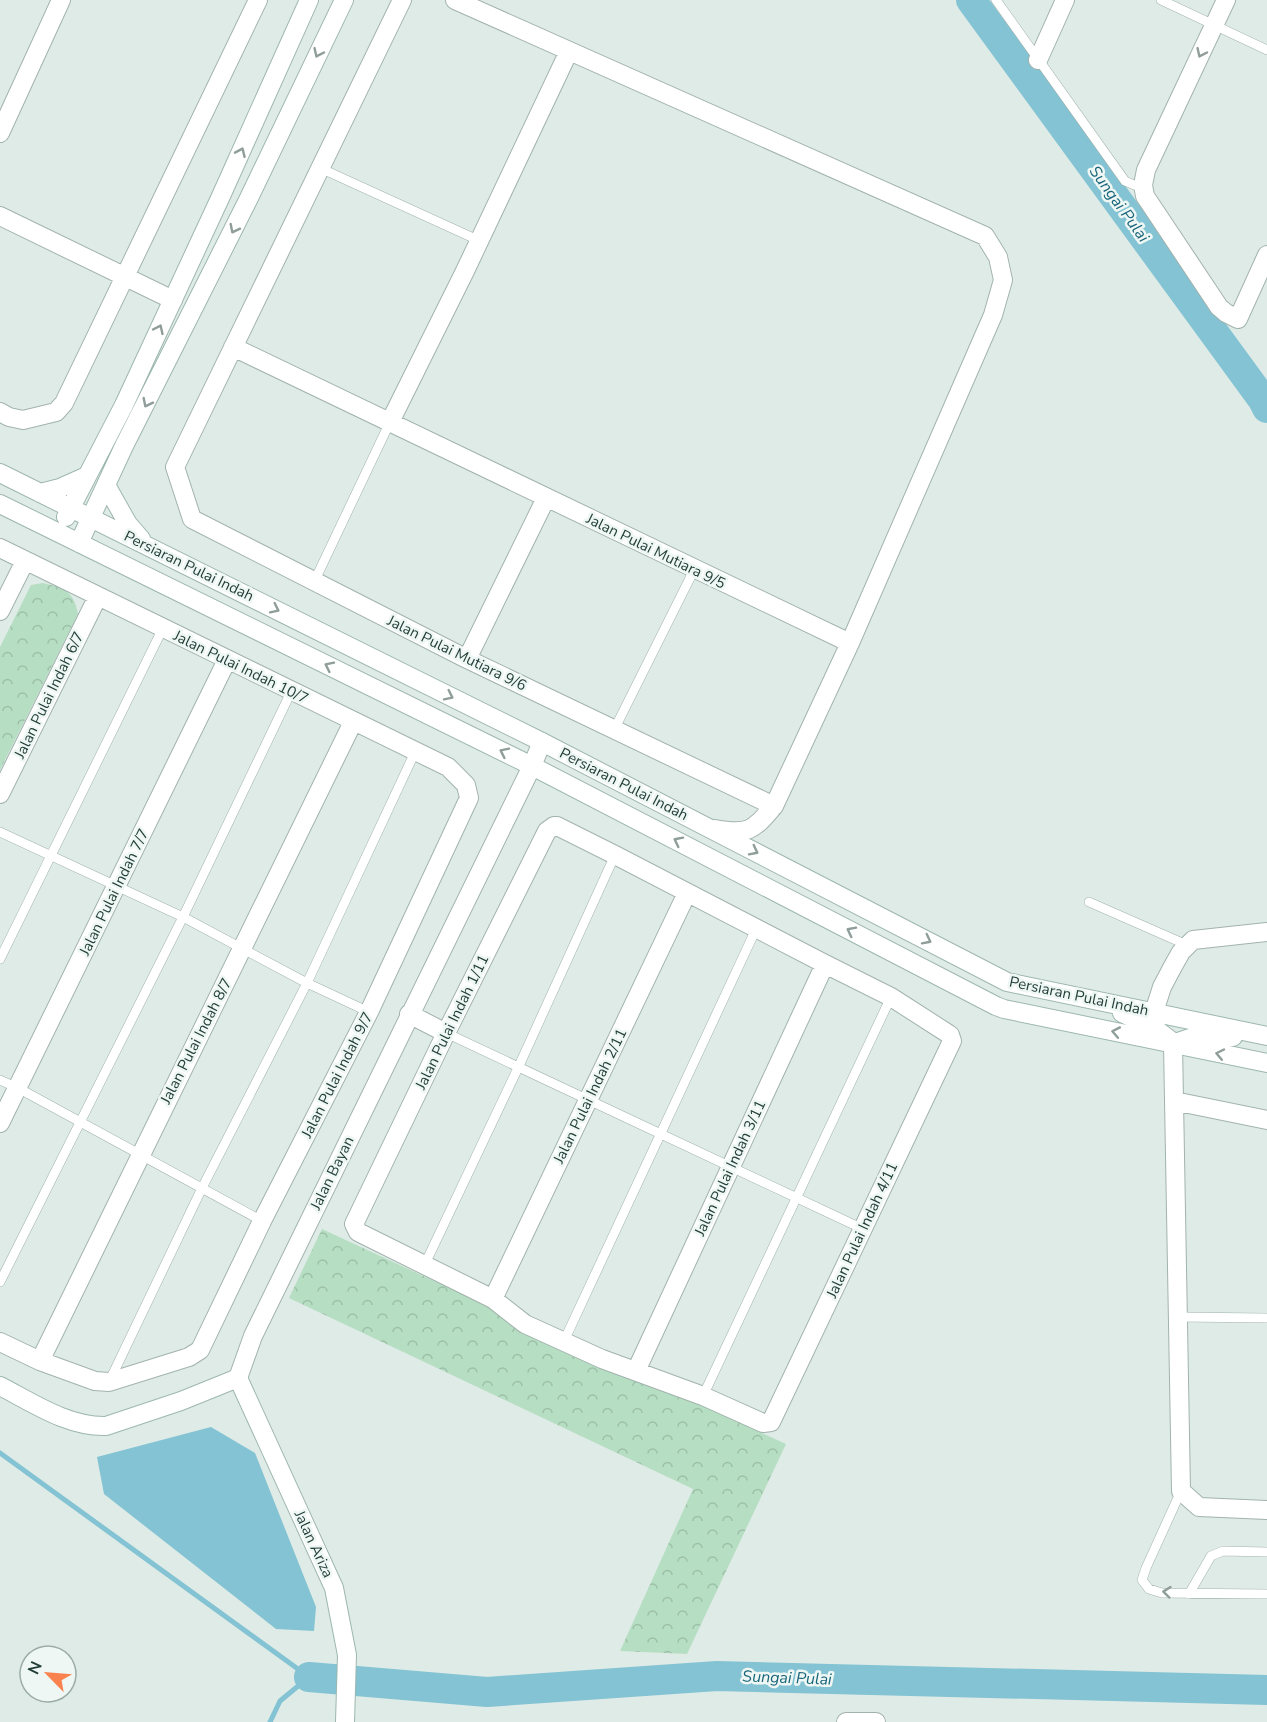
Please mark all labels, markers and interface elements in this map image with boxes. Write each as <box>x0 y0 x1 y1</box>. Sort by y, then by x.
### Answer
one-way arrow <box>314 46 326 57</box>
one-way arrow <box>1197 47 1209 58</box>
one-way arrow <box>234 147 246 158</box>
water label: Sungai Pulai <box>1084 161 1154 247</box>
one-way arrow <box>230 222 241 233</box>
one-way arrow <box>152 325 164 336</box>
one-way arrow <box>142 397 154 408</box>
street label: Jalan Pulai Mutiara 9/5 <box>582 508 729 593</box>
street label: Persiaran Pulai Indah <box>121 526 257 606</box>
one-way arrow <box>268 601 279 613</box>
street label: Jalan Pulai Mutiara 9/6 <box>383 610 530 695</box>
street label: Jalan Pulai Indah 10/7 <box>169 625 312 708</box>
street label: Jalan Pulai Indah 6/7 <box>9 628 88 763</box>
one-way arrow <box>325 662 336 673</box>
one-way arrow <box>443 688 454 700</box>
street label: Persiaran Pulai Indah <box>556 743 692 825</box>
one-way arrow <box>500 748 511 759</box>
street label: Jalan Pulai Indah 7/7 <box>74 825 153 960</box>
one-way arrow <box>673 837 684 848</box>
one-way arrow <box>748 844 758 855</box>
one-way arrow <box>847 927 857 938</box>
one-way arrow <box>921 933 932 945</box>
street label: Jalan Pulai Indah 1/11 <box>410 951 493 1094</box>
street label: Persiaran Pulai Indah <box>1008 971 1150 1021</box>
street label: Jalan Pulai Indah 8/7 <box>155 975 236 1108</box>
street label: Jalan Pulai Indah 9/7 <box>296 1009 377 1142</box>
street label: Jalan Pulai Indah 2/11 <box>548 1025 631 1168</box>
one-way arrow <box>1111 1026 1121 1039</box>
one-way arrow <box>1215 1048 1225 1061</box>
street label: Jalan Pulai Indah 3/11 <box>689 1097 770 1240</box>
street label: Jalan Bayan <box>305 1133 358 1214</box>
street label: Jalan Pulai Indah 4/11 <box>821 1159 902 1302</box>
street label: Jalan Ariza <box>289 1506 338 1581</box>
one-way arrow <box>1162 1586 1171 1599</box>
north arrow <box>18 1644 78 1704</box>
text: N <box>23 1658 48 1678</box>
water label: Sungai Pulai <box>742 1665 832 1691</box>

